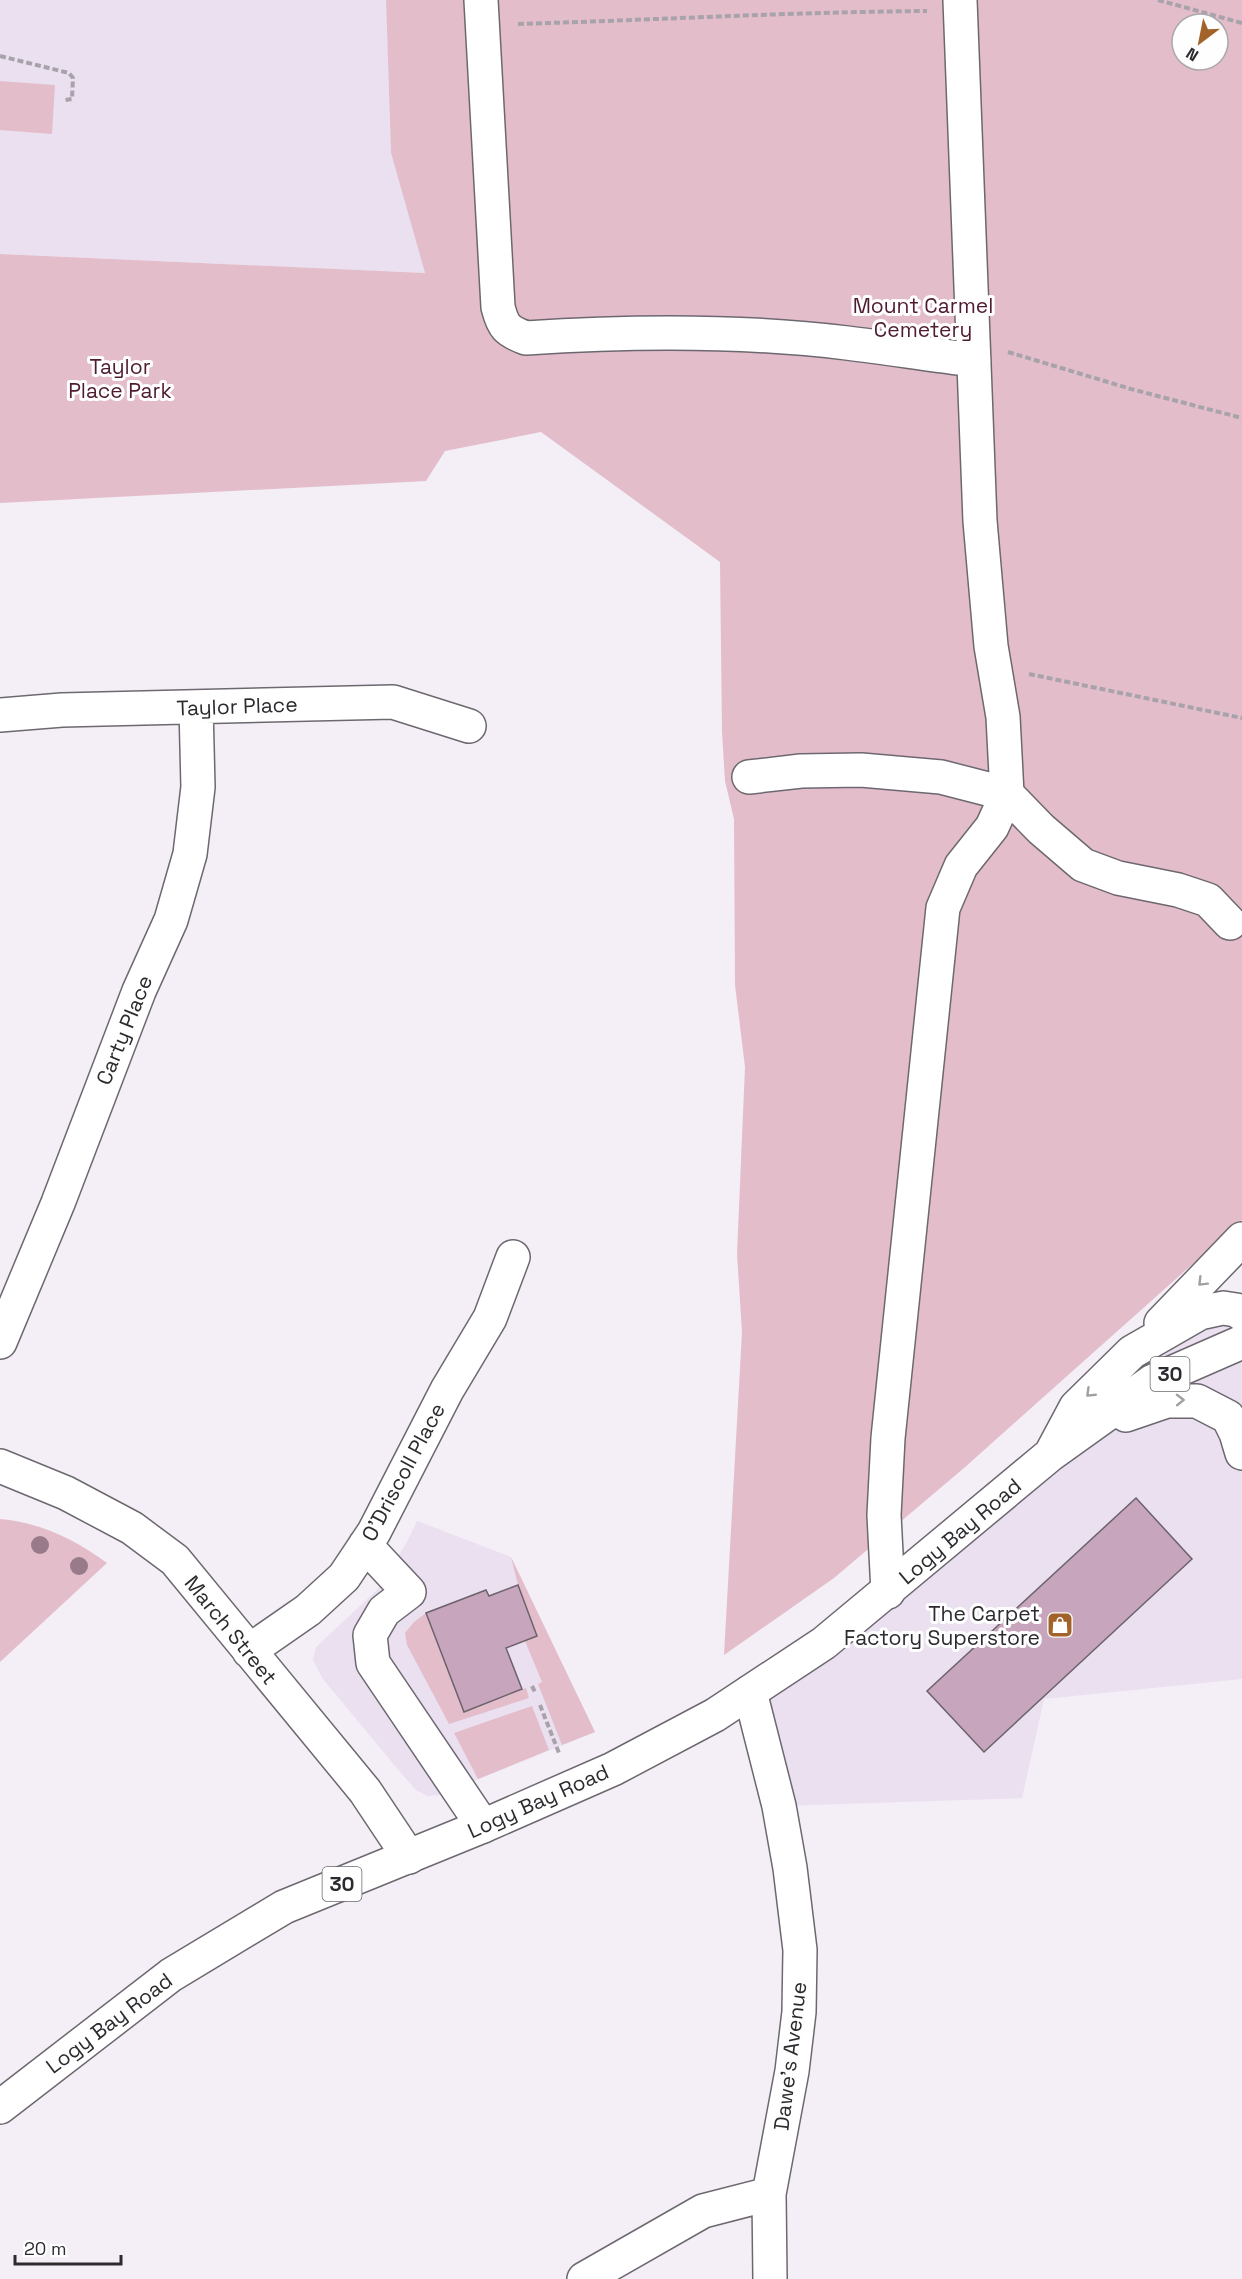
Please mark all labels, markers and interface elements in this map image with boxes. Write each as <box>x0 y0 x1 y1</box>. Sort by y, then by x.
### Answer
north arrow <box>1170 12 1230 72</box>
text: N <box>1182 43 1202 66</box>
park label: Mount Carmel Cemetery <box>853 292 993 343</box>
park label: Taylor Place Park <box>68 353 172 404</box>
street label: Taylor Place <box>176 690 298 722</box>
street label: Carty Place <box>90 971 158 1089</box>
one-way arrow <box>1198 1274 1209 1285</box>
road number: 30 <box>1150 1357 1190 1391</box>
one-way arrow <box>1087 1386 1098 1397</box>
one-way arrow <box>1176 1394 1185 1406</box>
street label: O'Driscoll Place <box>355 1398 451 1546</box>
street label: Logy Bay Road <box>893 1472 1027 1590</box>
street label: March Street <box>179 1570 283 1690</box>
place label: The Carpet Factory Superstore <box>844 1600 1040 1651</box>
shop icon: The Carpet Factory Superstore <box>1045 1610 1075 1640</box>
street label: Logy Bay Road <box>463 1758 613 1844</box>
road number: 30 <box>322 1867 362 1901</box>
street label: Logy Bay Road <box>40 1967 178 2079</box>
street label: Dawe's Avenue <box>767 1980 813 2132</box>
scale bar <box>15 2228 122 2266</box>
text: 20 m <box>24 2237 67 2260</box>

